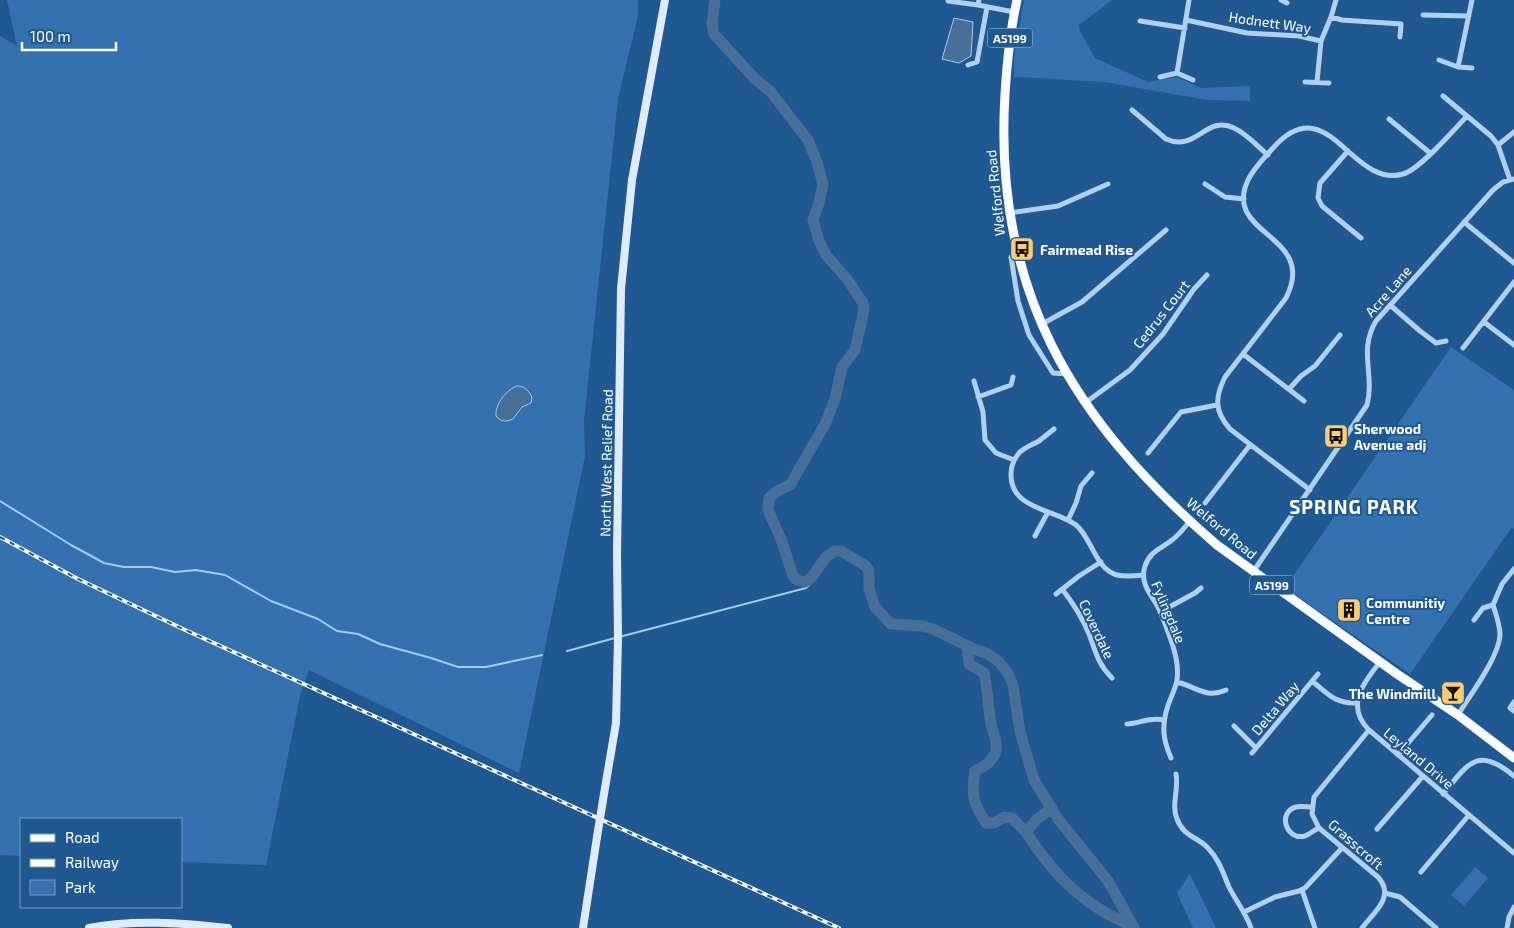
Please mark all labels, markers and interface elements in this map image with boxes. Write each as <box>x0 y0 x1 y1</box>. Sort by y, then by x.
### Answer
street label: Hodnett Way <box>1228 8 1313 36</box>
scale bar <box>22 20 116 52</box>
text: 100 m <box>30 27 71 45</box>
road number: A5199 <box>988 28 1032 48</box>
street label: Welford Road <box>982 149 1008 237</box>
bus stop icon: Fairmead Rise <box>1009 236 1035 262</box>
place label: Fairmead Rise <box>1040 241 1133 258</box>
street label: Acre Lane <box>1361 262 1415 320</box>
street label: Cedrus Court <box>1129 276 1193 352</box>
street label: North West Relief Road <box>596 389 616 537</box>
place label: Sherwood Avenue adj <box>1354 420 1426 453</box>
bus stop icon: Sherwood Avenue adj <box>1323 423 1349 449</box>
street label: Welford Road <box>1183 494 1261 562</box>
district label: SPRING PARK <box>1289 495 1419 518</box>
road number: A5199 <box>1250 576 1294 594</box>
street label: Fylingdale <box>1148 578 1190 646</box>
place label: Communitiy Centre <box>1366 594 1445 627</box>
street label: Coverdale <box>1076 597 1118 661</box>
building icon: Communitiy Centre <box>1336 597 1362 623</box>
street label: Delta Way <box>1248 677 1303 738</box>
bar icon: The Windmill <box>1440 680 1466 706</box>
place label: The Windmill <box>1349 685 1436 702</box>
street label: Leyland Drive <box>1380 724 1458 792</box>
street label: Grasscroft <box>1325 816 1387 872</box>
legend <box>20 818 182 908</box>
text: Road <box>65 828 100 846</box>
text: Railway <box>65 853 119 871</box>
text: Park <box>65 878 96 896</box>

